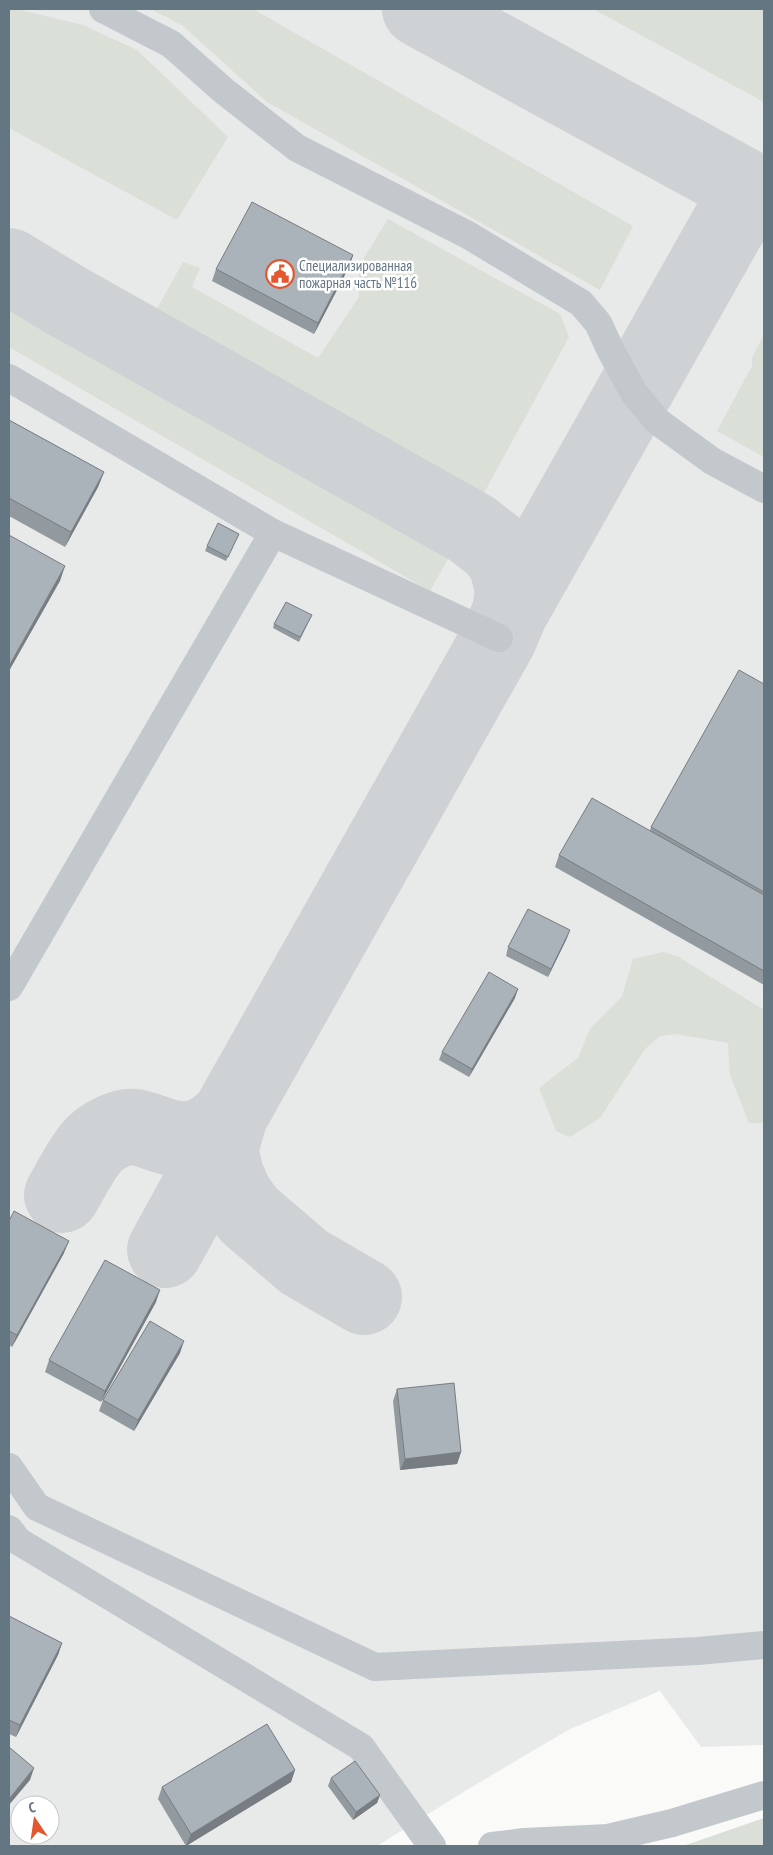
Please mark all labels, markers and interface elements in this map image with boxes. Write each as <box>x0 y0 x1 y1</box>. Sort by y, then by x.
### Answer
place label: Специализированная пожарная часть №116 <box>299 256 417 292</box>
public building icon: Специализированная пожарная часть №116 <box>265 259 295 289</box>
north arrow <box>10 1795 60 1845</box>
text: С <box>27 1798 38 1817</box>

